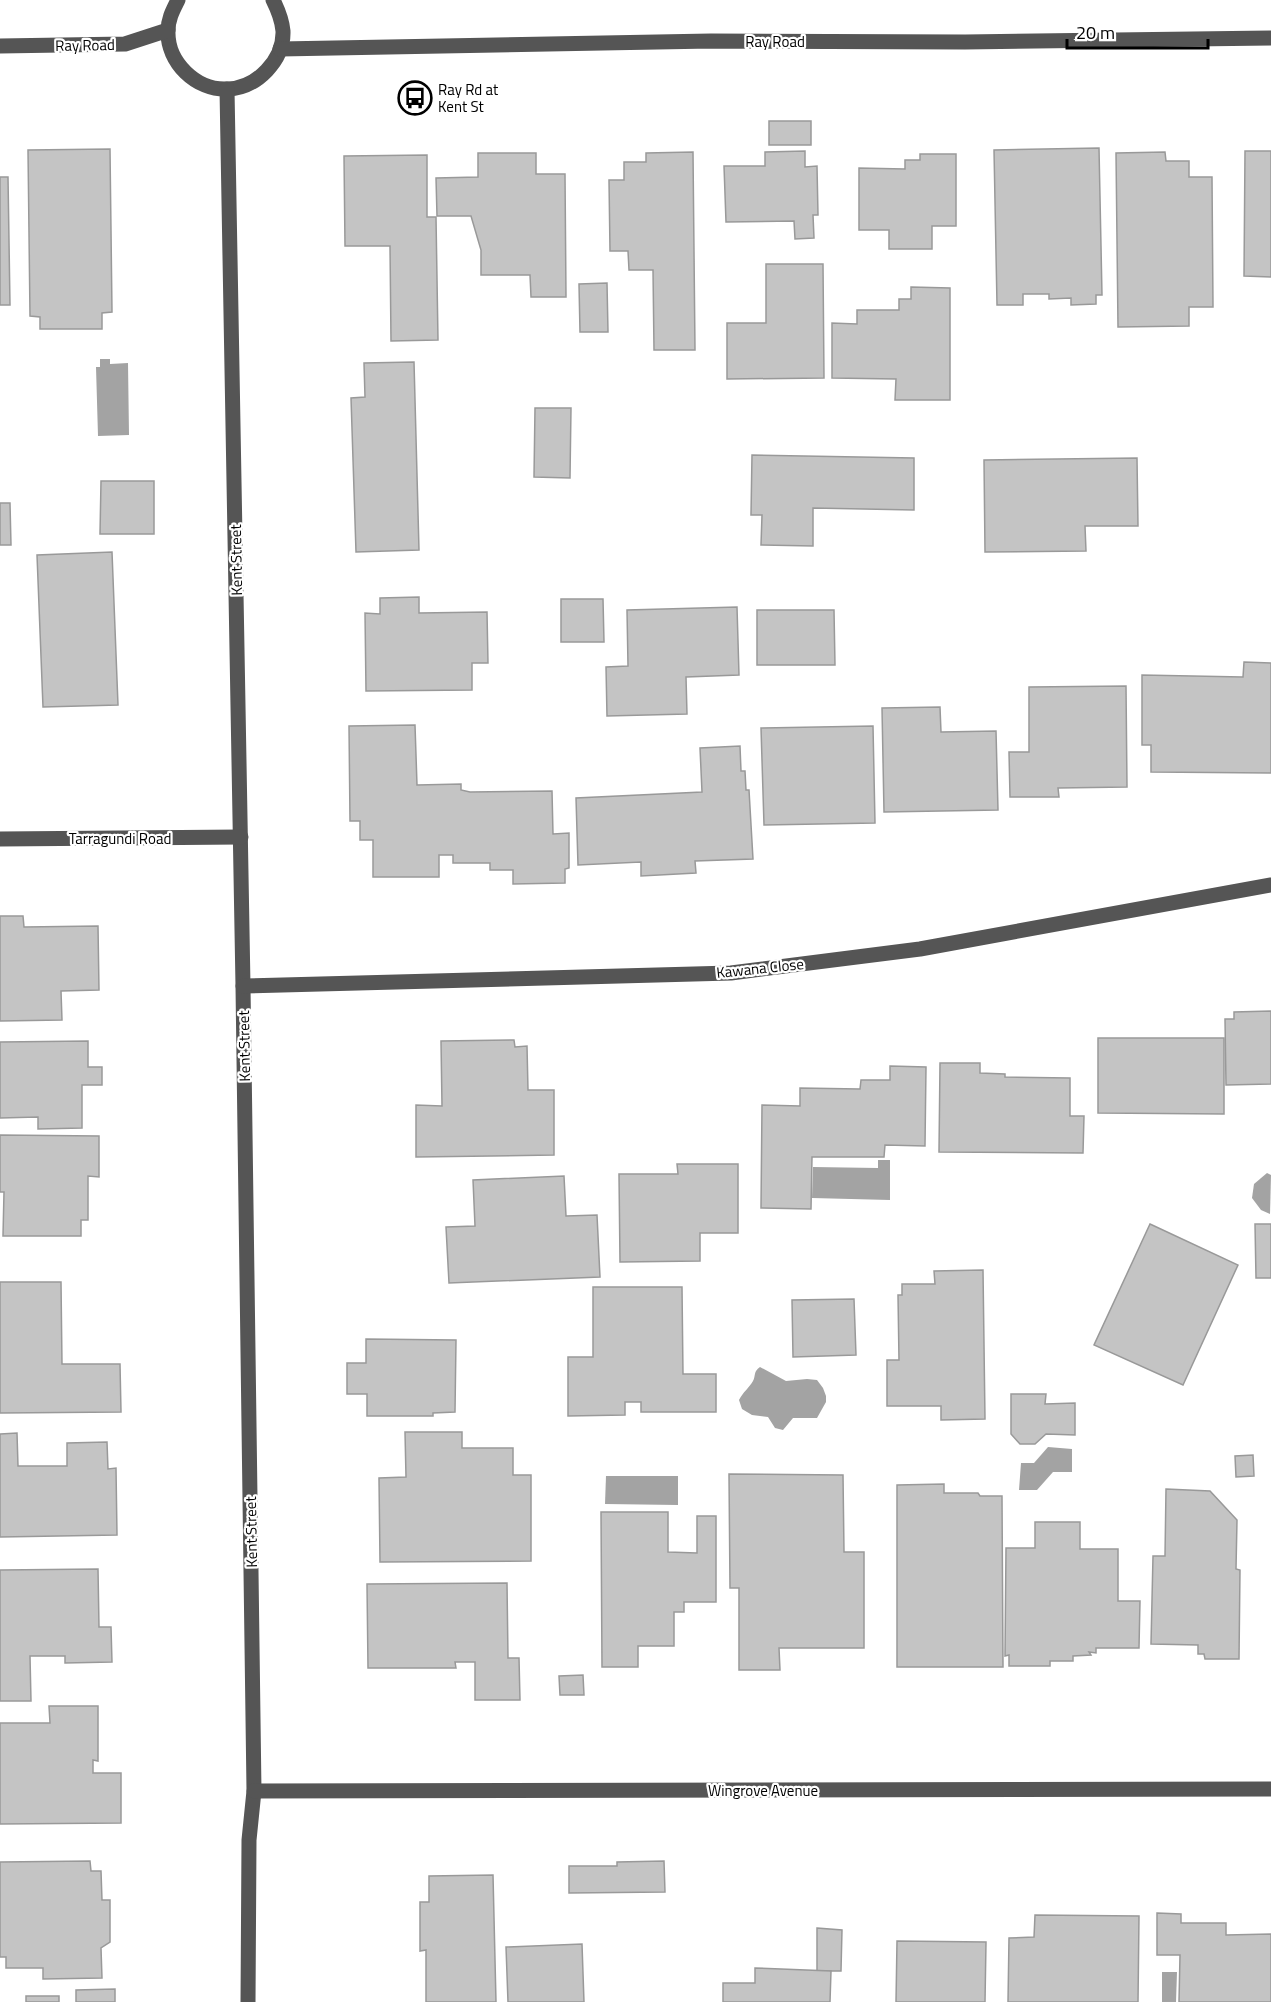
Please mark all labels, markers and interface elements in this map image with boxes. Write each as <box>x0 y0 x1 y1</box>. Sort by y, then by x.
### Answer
scale bar <box>1067 12 1208 50</box>
text: 20 m <box>1076 19 1115 46</box>
street label: Ray Road <box>745 30 805 53</box>
street label: Ray Road <box>55 33 115 57</box>
place label: Ray Rd at Kent St <box>438 78 499 118</box>
bus stop icon: Ray Rd at Kent St <box>397 80 433 116</box>
street label: Kent Street <box>224 524 248 596</box>
street label: Tarragundi Road <box>69 827 171 850</box>
street label: Kawana Close <box>715 952 805 984</box>
street label: Kent Street <box>232 1010 256 1082</box>
street label: Kent Street <box>239 1496 263 1568</box>
street label: Wingrove Avenue <box>708 1779 818 1802</box>

